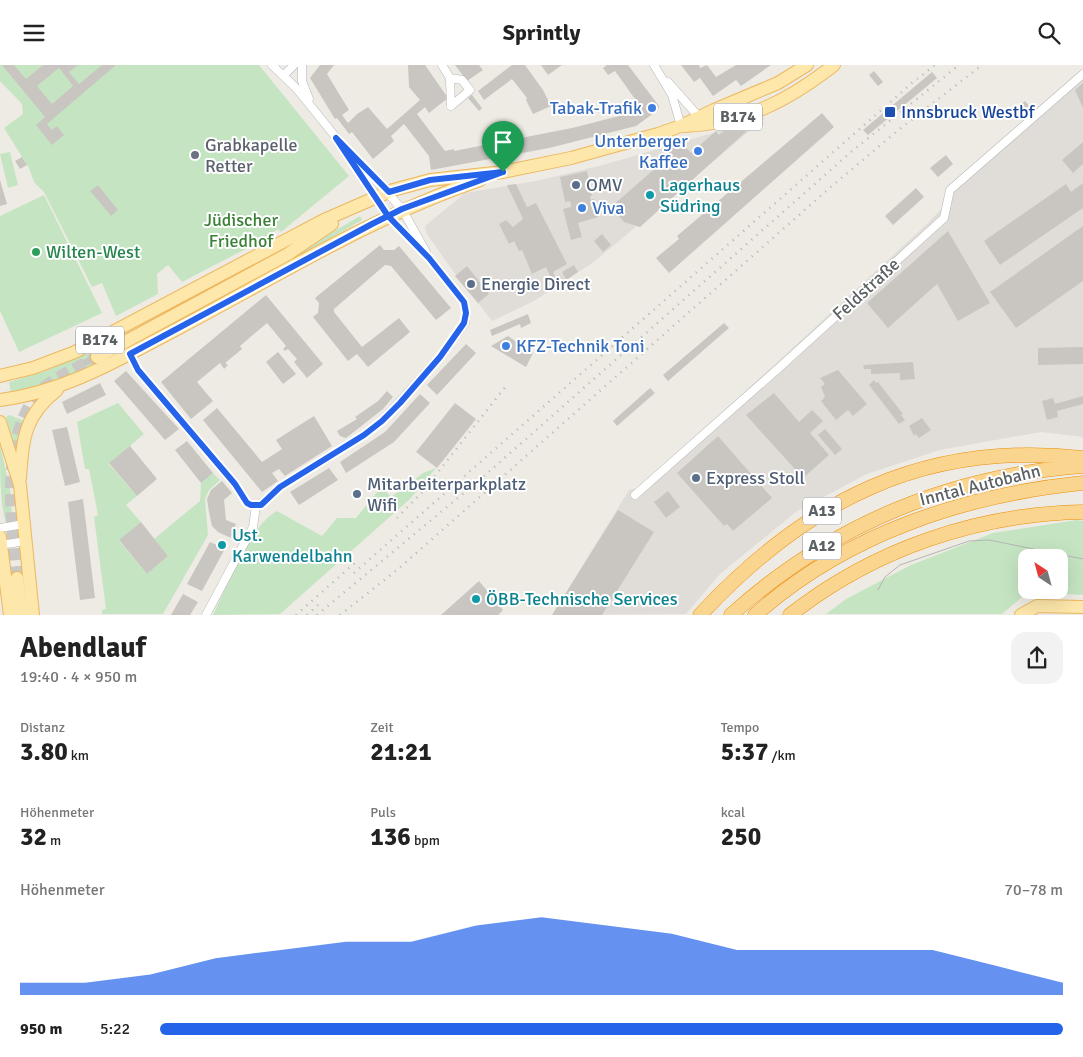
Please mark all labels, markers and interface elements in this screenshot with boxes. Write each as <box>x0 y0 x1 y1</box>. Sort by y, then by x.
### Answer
icon: menu <box>20 19 48 47</box>
text: Sprintly <box>503 19 580 46</box>
icon: search <box>1035 19 1063 47</box>
place label: Tabak-Trafik <box>550 97 642 119</box>
place label: Innsbruck Westbf <box>901 101 1035 123</box>
marker: Tabak-Trafik <box>646 102 658 114</box>
road number: B174 <box>714 103 762 131</box>
marker: Innsbruck Westbf <box>883 105 897 119</box>
pin <box>482 121 524 172</box>
icon: arrive <box>489 128 517 156</box>
place label: Unterberger Kaffee <box>594 130 688 173</box>
place label: Grabkapelle Retter <box>205 134 298 177</box>
marker: Unterberger Kaffee <box>692 145 704 157</box>
marker: Grabkapelle Retter <box>189 149 201 161</box>
place label: OMV <box>586 174 623 196</box>
place label: Lagerhaus Südring <box>660 174 740 217</box>
marker: OMV <box>570 179 582 191</box>
marker: Lagerhaus Südring <box>644 189 656 201</box>
place label: Viva <box>592 197 624 219</box>
marker: Viva <box>576 202 588 214</box>
park label: Jüdischer Friedhof <box>204 209 278 252</box>
place label: Wilten-West <box>46 241 140 263</box>
marker: Wilten-West <box>30 246 42 258</box>
street label: Feldstraße <box>828 253 904 325</box>
place label: Energie Direct <box>481 273 590 295</box>
marker: Energie Direct <box>465 278 477 290</box>
road number: B174 <box>76 327 124 353</box>
place label: KFZ-Technik Toni <box>516 335 645 357</box>
marker: KFZ-Technik Toni <box>500 340 512 352</box>
street label: Inntal Autobahn <box>917 459 1043 511</box>
place label: Express Stoll <box>706 467 805 489</box>
marker: Express Stoll <box>690 472 702 484</box>
place label: Mitarbeiterparkplatz Wifi <box>367 473 526 516</box>
marker: Mitarbeiterparkplatz Wifi <box>351 488 363 500</box>
road number: A13 <box>803 497 841 525</box>
place label: Ust. Karwendelbahn <box>232 524 353 567</box>
road number: A12 <box>803 533 841 559</box>
marker: Ust. Karwendelbahn <box>216 539 228 551</box>
north arrow <box>1018 549 1068 599</box>
map controls <box>1018 549 1068 599</box>
place label: ÖBB-Technische Services <box>486 588 678 610</box>
marker: ÖBB-Technische Services <box>470 593 482 605</box>
text: Abendlauf <box>20 631 146 665</box>
button: share <box>1011 632 1063 684</box>
text: 19:40 · 4 × 950 m <box>20 667 137 687</box>
text: Distanz <box>20 719 65 736</box>
text: Zeit <box>370 719 393 736</box>
text: Tempo <box>721 719 759 736</box>
text: 3.80 <box>20 736 68 767</box>
text: 21:21 <box>370 736 432 767</box>
text: 5:37 <box>721 736 769 767</box>
text: km <box>68 747 89 764</box>
text: /km <box>769 747 796 764</box>
text: Höhenmeter <box>20 804 94 821</box>
text: Puls <box>370 804 396 821</box>
text: kcal <box>721 804 745 821</box>
text: 32 <box>20 821 47 852</box>
text: 136 <box>370 821 411 852</box>
text: 250 <box>721 821 761 852</box>
text: m <box>47 832 61 849</box>
text: bpm <box>411 832 440 849</box>
text: Höhenmeter <box>20 880 105 900</box>
text: 70–78 m <box>1004 880 1063 900</box>
text: 950 m <box>20 1019 62 1039</box>
text: 5:22 <box>100 1019 130 1039</box>

